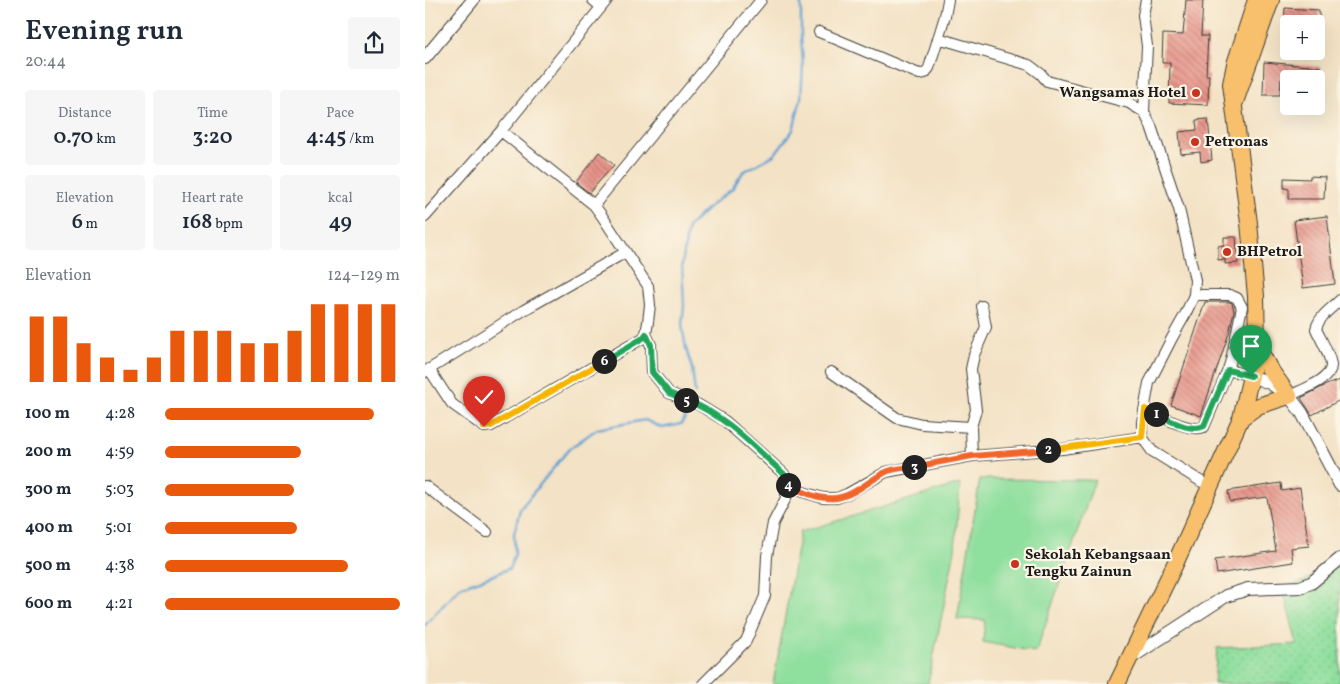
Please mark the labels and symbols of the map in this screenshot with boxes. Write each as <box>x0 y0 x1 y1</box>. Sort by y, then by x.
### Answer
place label: Wangsamas Hotel <box>1060 83 1186 104</box>
marker: Wangsamas Hotel <box>1190 87 1202 99</box>
place label: Petronas <box>1205 132 1268 153</box>
marker: Petronas <box>1189 136 1201 148</box>
place label: BHPetrol <box>1237 242 1302 263</box>
marker: BHPetrol <box>1221 246 1233 258</box>
pin <box>1230 325 1272 376</box>
pin: 6 <box>591 348 617 374</box>
pin <box>463 376 505 427</box>
pin: 5 <box>673 388 699 412</box>
pin: 1 <box>1143 402 1169 426</box>
pin: 2 <box>1035 438 1061 462</box>
pin: 3 <box>901 454 927 480</box>
pin: 4 <box>775 472 801 498</box>
place label: Sekolah Kebangsaan Tengku Zainun <box>1025 545 1171 583</box>
marker: Sekolah Kebangsaan Tengku Zainun <box>1009 558 1021 570</box>

